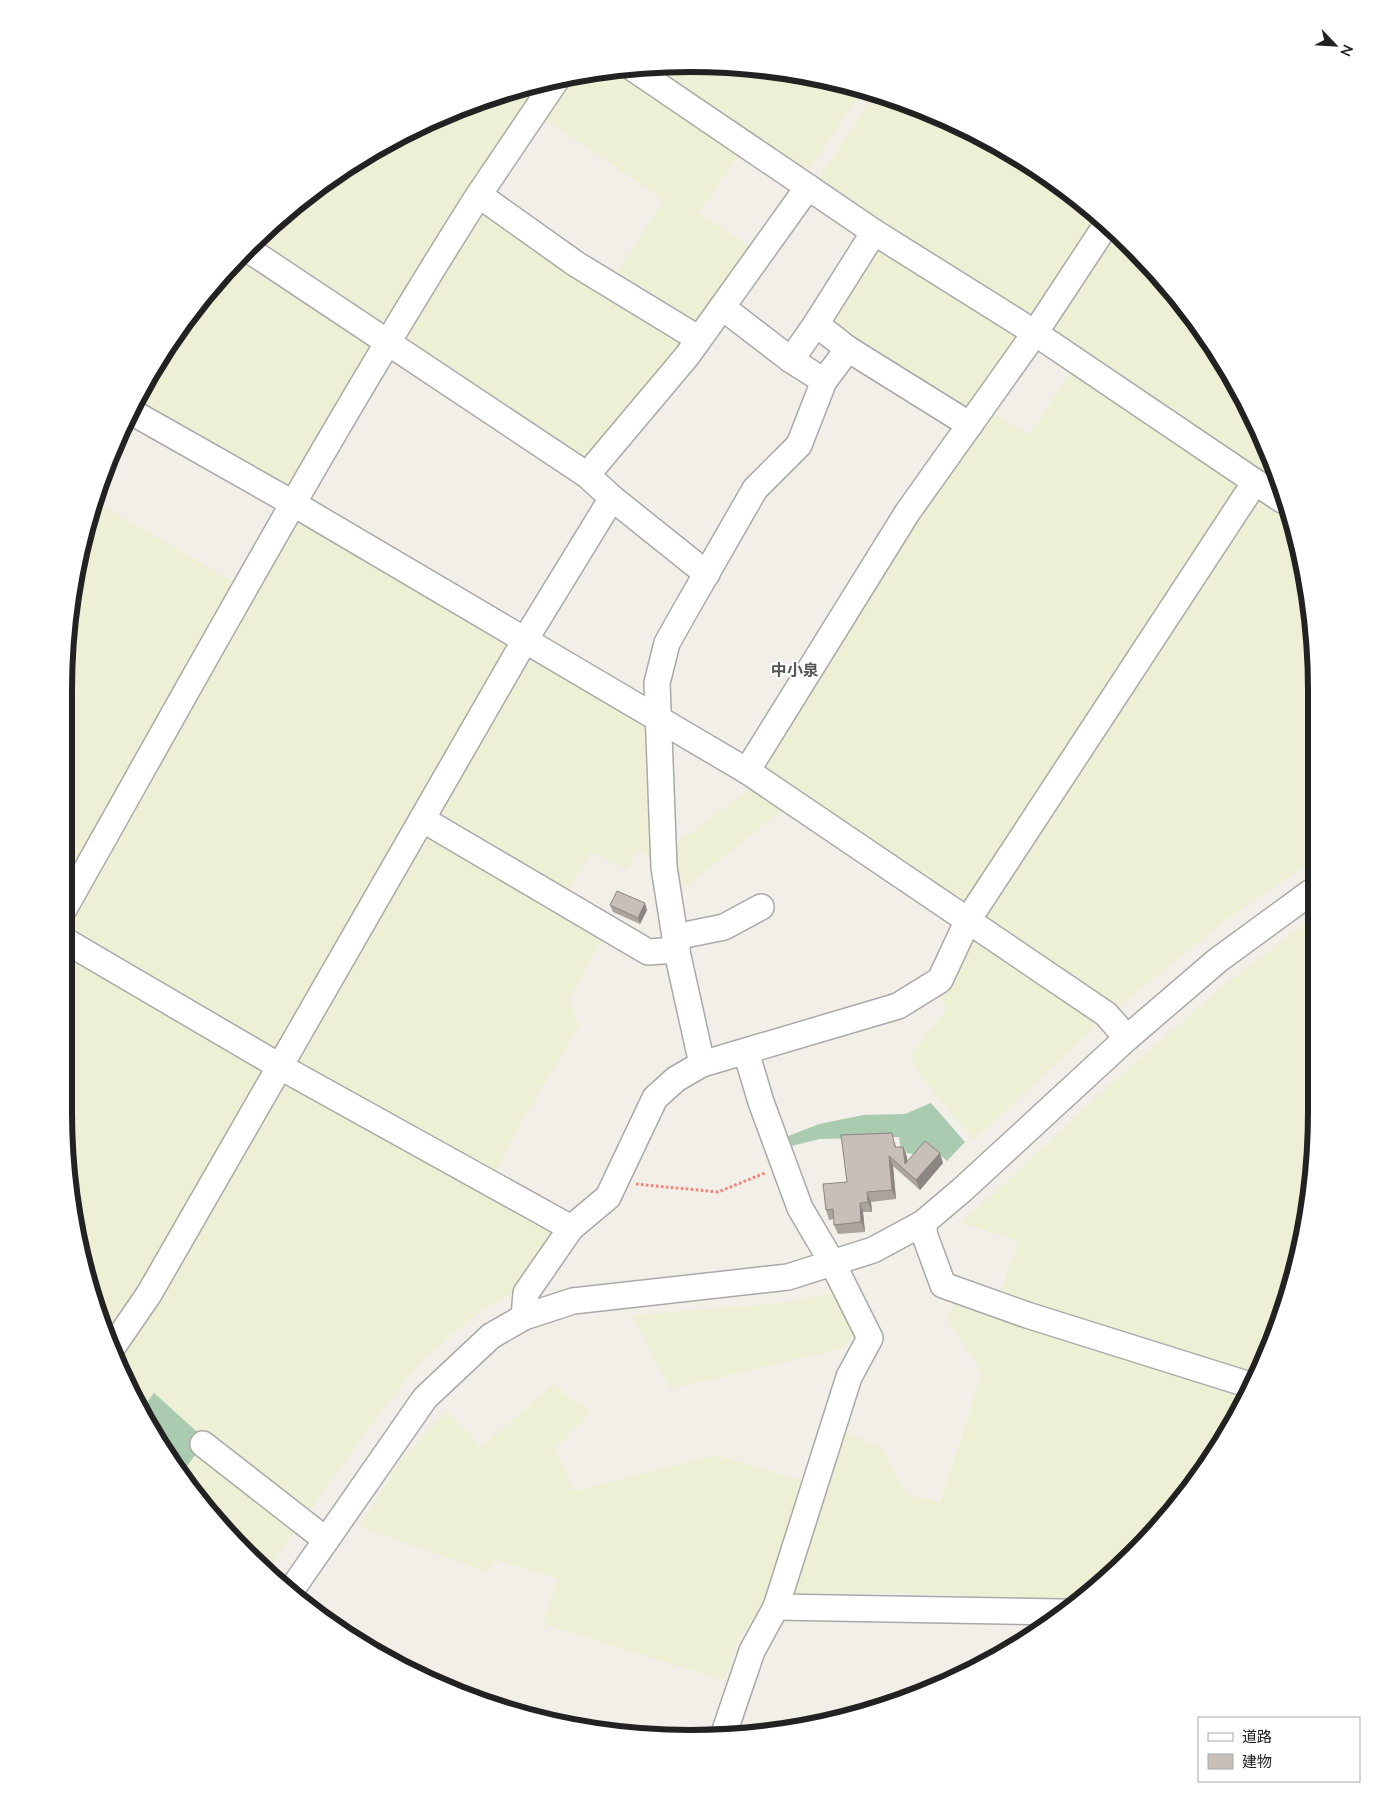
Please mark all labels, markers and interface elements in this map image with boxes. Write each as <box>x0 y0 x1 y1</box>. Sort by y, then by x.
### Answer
north arrow <box>1310 20 1360 70</box>
text: N <box>1337 42 1357 59</box>
district label: 中小泉 <box>771 660 819 679</box>
legend <box>1198 1717 1360 1782</box>
text: 道路 <box>1242 1727 1272 1745</box>
text: 建物 <box>1242 1752 1272 1770</box>

